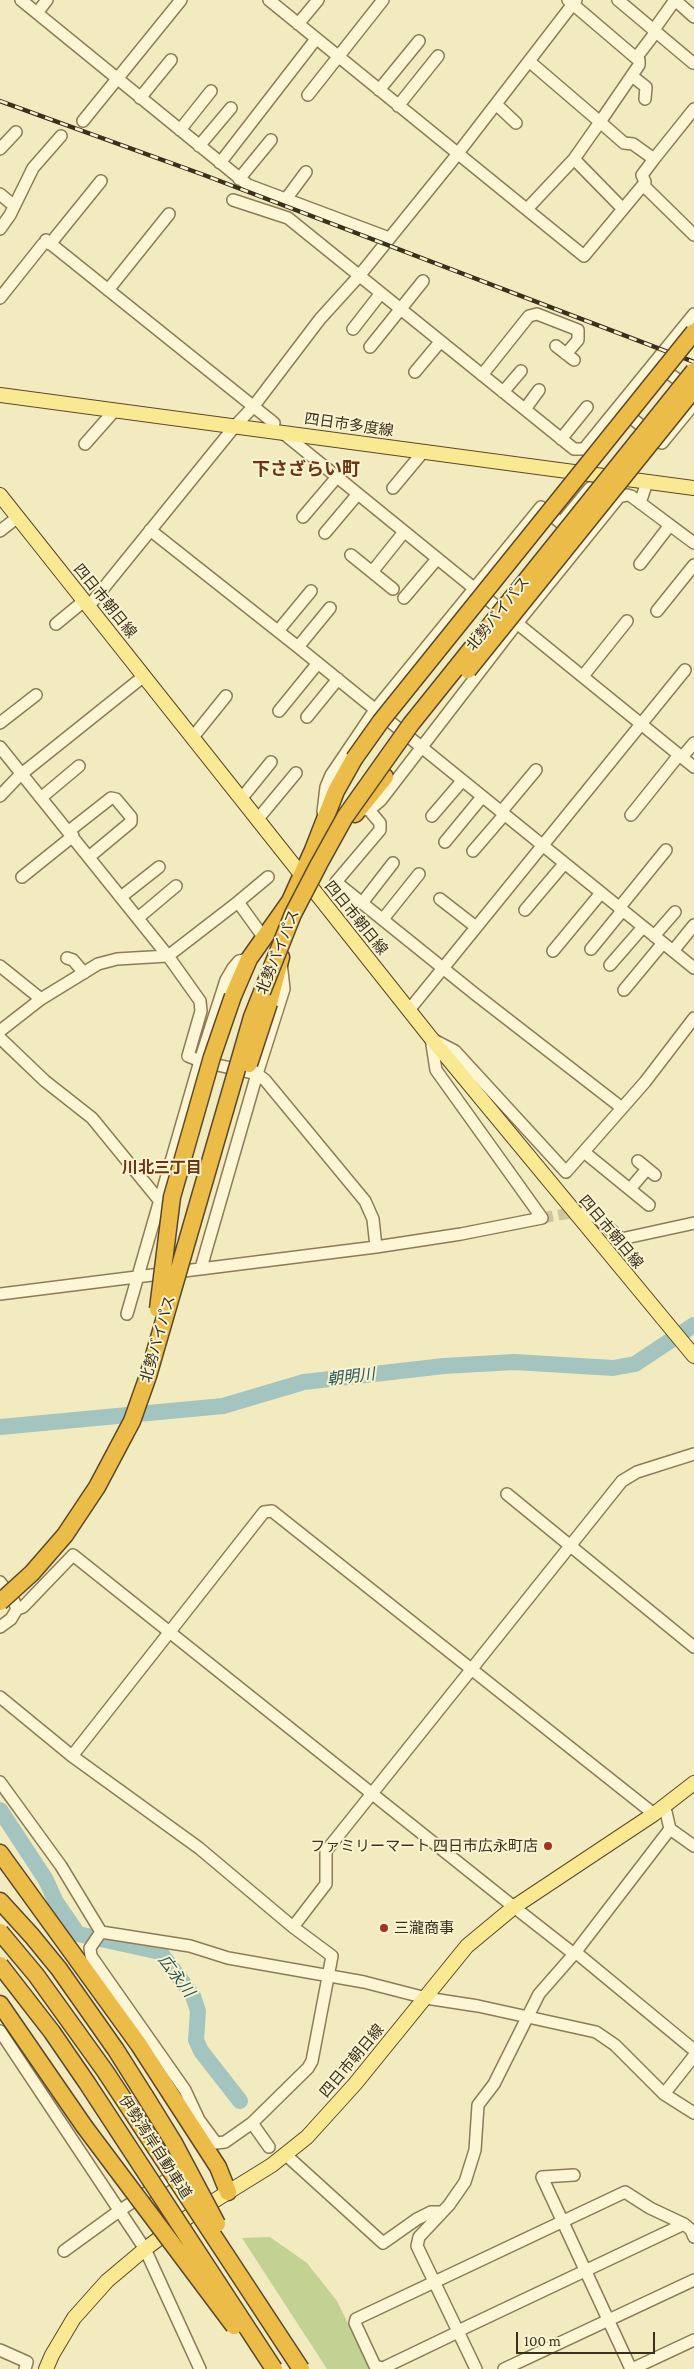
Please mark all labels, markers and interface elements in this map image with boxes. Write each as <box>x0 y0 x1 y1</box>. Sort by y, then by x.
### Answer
street label: 四日市多度線 <box>303 410 395 440</box>
district label: 下さざらい町 <box>252 458 360 480</box>
street label: 四日市朝日線 <box>70 560 140 642</box>
street label: 北勢バイパス <box>463 573 533 655</box>
street label: 四日市朝日線 <box>321 877 391 959</box>
street label: 北勢バイパス <box>253 907 303 997</box>
district label: 川北三丁目 <box>122 1158 202 1178</box>
street label: 四日市朝日線 <box>575 1192 647 1272</box>
street label: 北勢バイパス <box>137 1293 179 1385</box>
water label: 朝明川 <box>326 1365 376 1389</box>
place label: ファミリーマート 四日市広永町店 <box>310 1837 538 1855</box>
marker: ファミリーマート 四日市広永町店 <box>542 1840 554 1852</box>
place label: 三瀧商事 <box>394 1919 454 1937</box>
marker: 三瀧商事 <box>378 1922 390 1934</box>
water label: 広永川 <box>154 1951 198 2001</box>
street label: 四日市朝日線 <box>316 2021 388 2101</box>
street label: 伊勢湾岸自動車道 <box>115 2092 195 2202</box>
scale bar <box>519 2322 658 2354</box>
text: 100 m <box>524 2333 561 2349</box>

